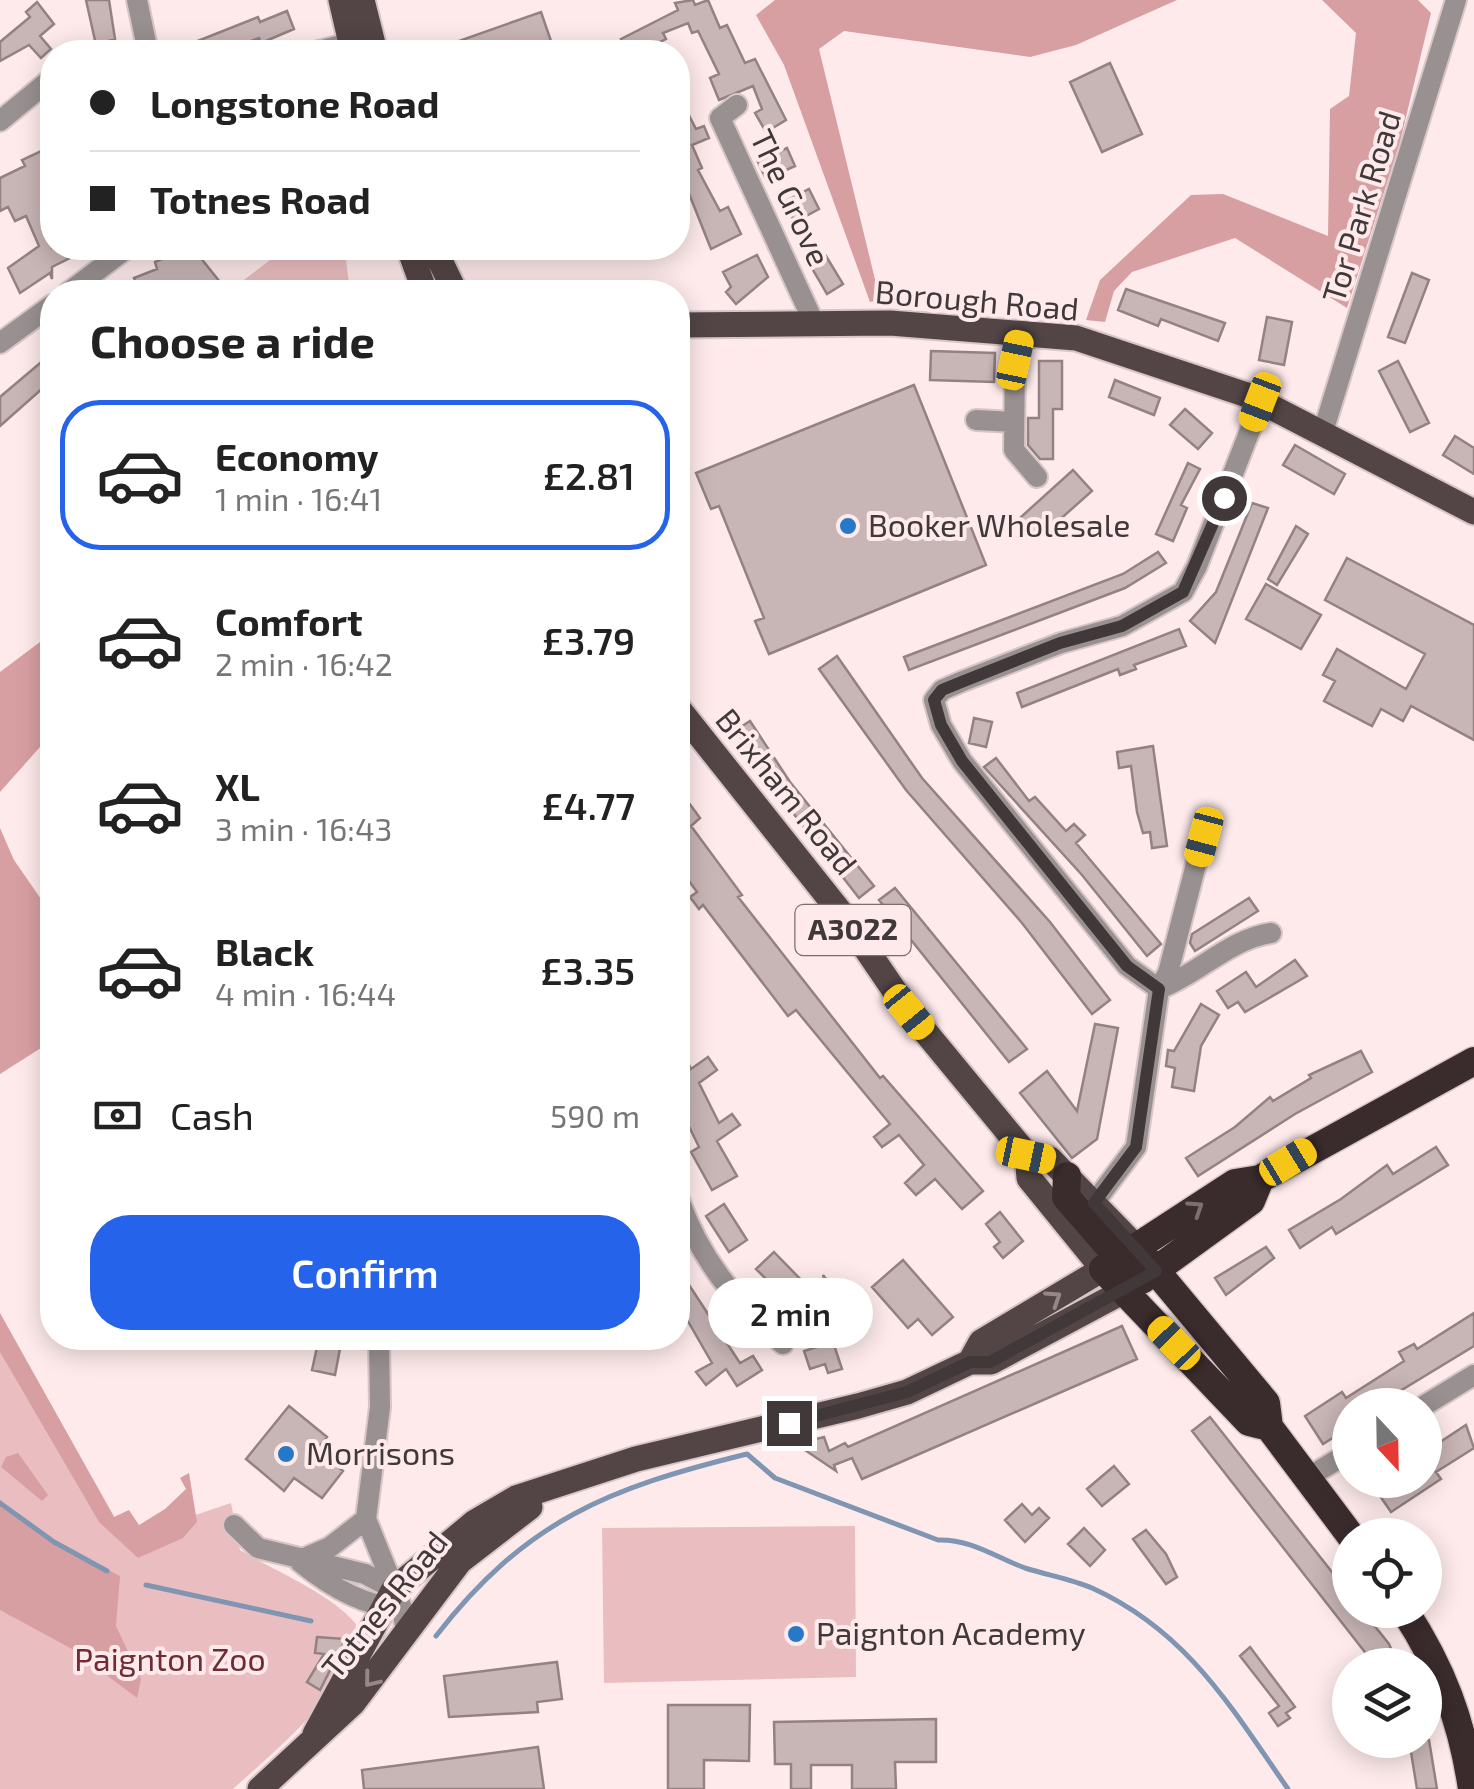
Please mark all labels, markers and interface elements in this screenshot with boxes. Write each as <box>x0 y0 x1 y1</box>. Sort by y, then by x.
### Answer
text: Longstone Road <box>150 80 439 126</box>
street label: Tor Park Road <box>1313 106 1407 307</box>
street label: The Grove <box>744 123 840 271</box>
text: Totnes Road <box>150 176 371 222</box>
street label: Borough Road <box>874 271 1081 327</box>
text: Choose a ride <box>90 313 375 367</box>
car <box>994 328 1036 392</box>
car <box>1235 369 1285 435</box>
icon: car <box>95 430 185 520</box>
text: Economy <box>215 433 379 479</box>
text: £2.81 <box>543 452 635 498</box>
route start <box>1202 476 1247 521</box>
text: 1 min · 16:41 <box>215 479 382 517</box>
place label: Booker Wholesale <box>868 505 1130 543</box>
marker: Booker Wholesale <box>837 515 859 537</box>
icon: car <box>95 595 185 685</box>
text: Comfort <box>215 598 363 644</box>
text: £3.79 <box>542 617 635 663</box>
text: 2 min · 16:42 <box>215 644 393 682</box>
street label: Brixham Road <box>709 700 866 881</box>
icon: car <box>95 760 185 850</box>
text: XL <box>215 763 260 809</box>
text: £4.77 <box>542 782 635 828</box>
car <box>1182 804 1226 870</box>
text: 3 min · 16:43 <box>215 809 392 847</box>
road number: A3022 <box>796 905 910 955</box>
icon: car <box>95 925 185 1015</box>
text: Black <box>215 928 314 974</box>
text: £3.35 <box>541 947 635 993</box>
text: 4 min · 16:44 <box>215 974 396 1012</box>
car <box>878 979 940 1045</box>
icon: cash <box>90 1088 145 1143</box>
text: Cash <box>170 1092 254 1138</box>
text: 590 m <box>550 1096 640 1134</box>
car <box>994 1134 1058 1176</box>
car <box>1255 1134 1321 1190</box>
one-way arrow <box>1185 1202 1203 1221</box>
button: Confirm <box>90 1215 640 1330</box>
callout: 2 min <box>706 1278 872 1348</box>
one-way arrow <box>1044 1292 1062 1311</box>
text: 2 min <box>750 1294 831 1332</box>
car <box>1142 1311 1206 1375</box>
north arrow <box>1332 1388 1442 1498</box>
map controls <box>1332 1388 1442 1758</box>
route end <box>767 1401 812 1446</box>
place label: Morrisons <box>306 1433 455 1471</box>
marker: Morrisons <box>275 1443 297 1465</box>
button: locate <box>1332 1518 1442 1628</box>
street label: Totnes Road <box>313 1523 454 1685</box>
place label: Paignton Academy <box>816 1613 1086 1651</box>
marker: Paignton Academy <box>785 1623 807 1645</box>
park label: Paignton Zoo <box>74 1639 266 1677</box>
button: layers <box>1332 1648 1442 1758</box>
one-way arrow <box>366 1669 383 1687</box>

